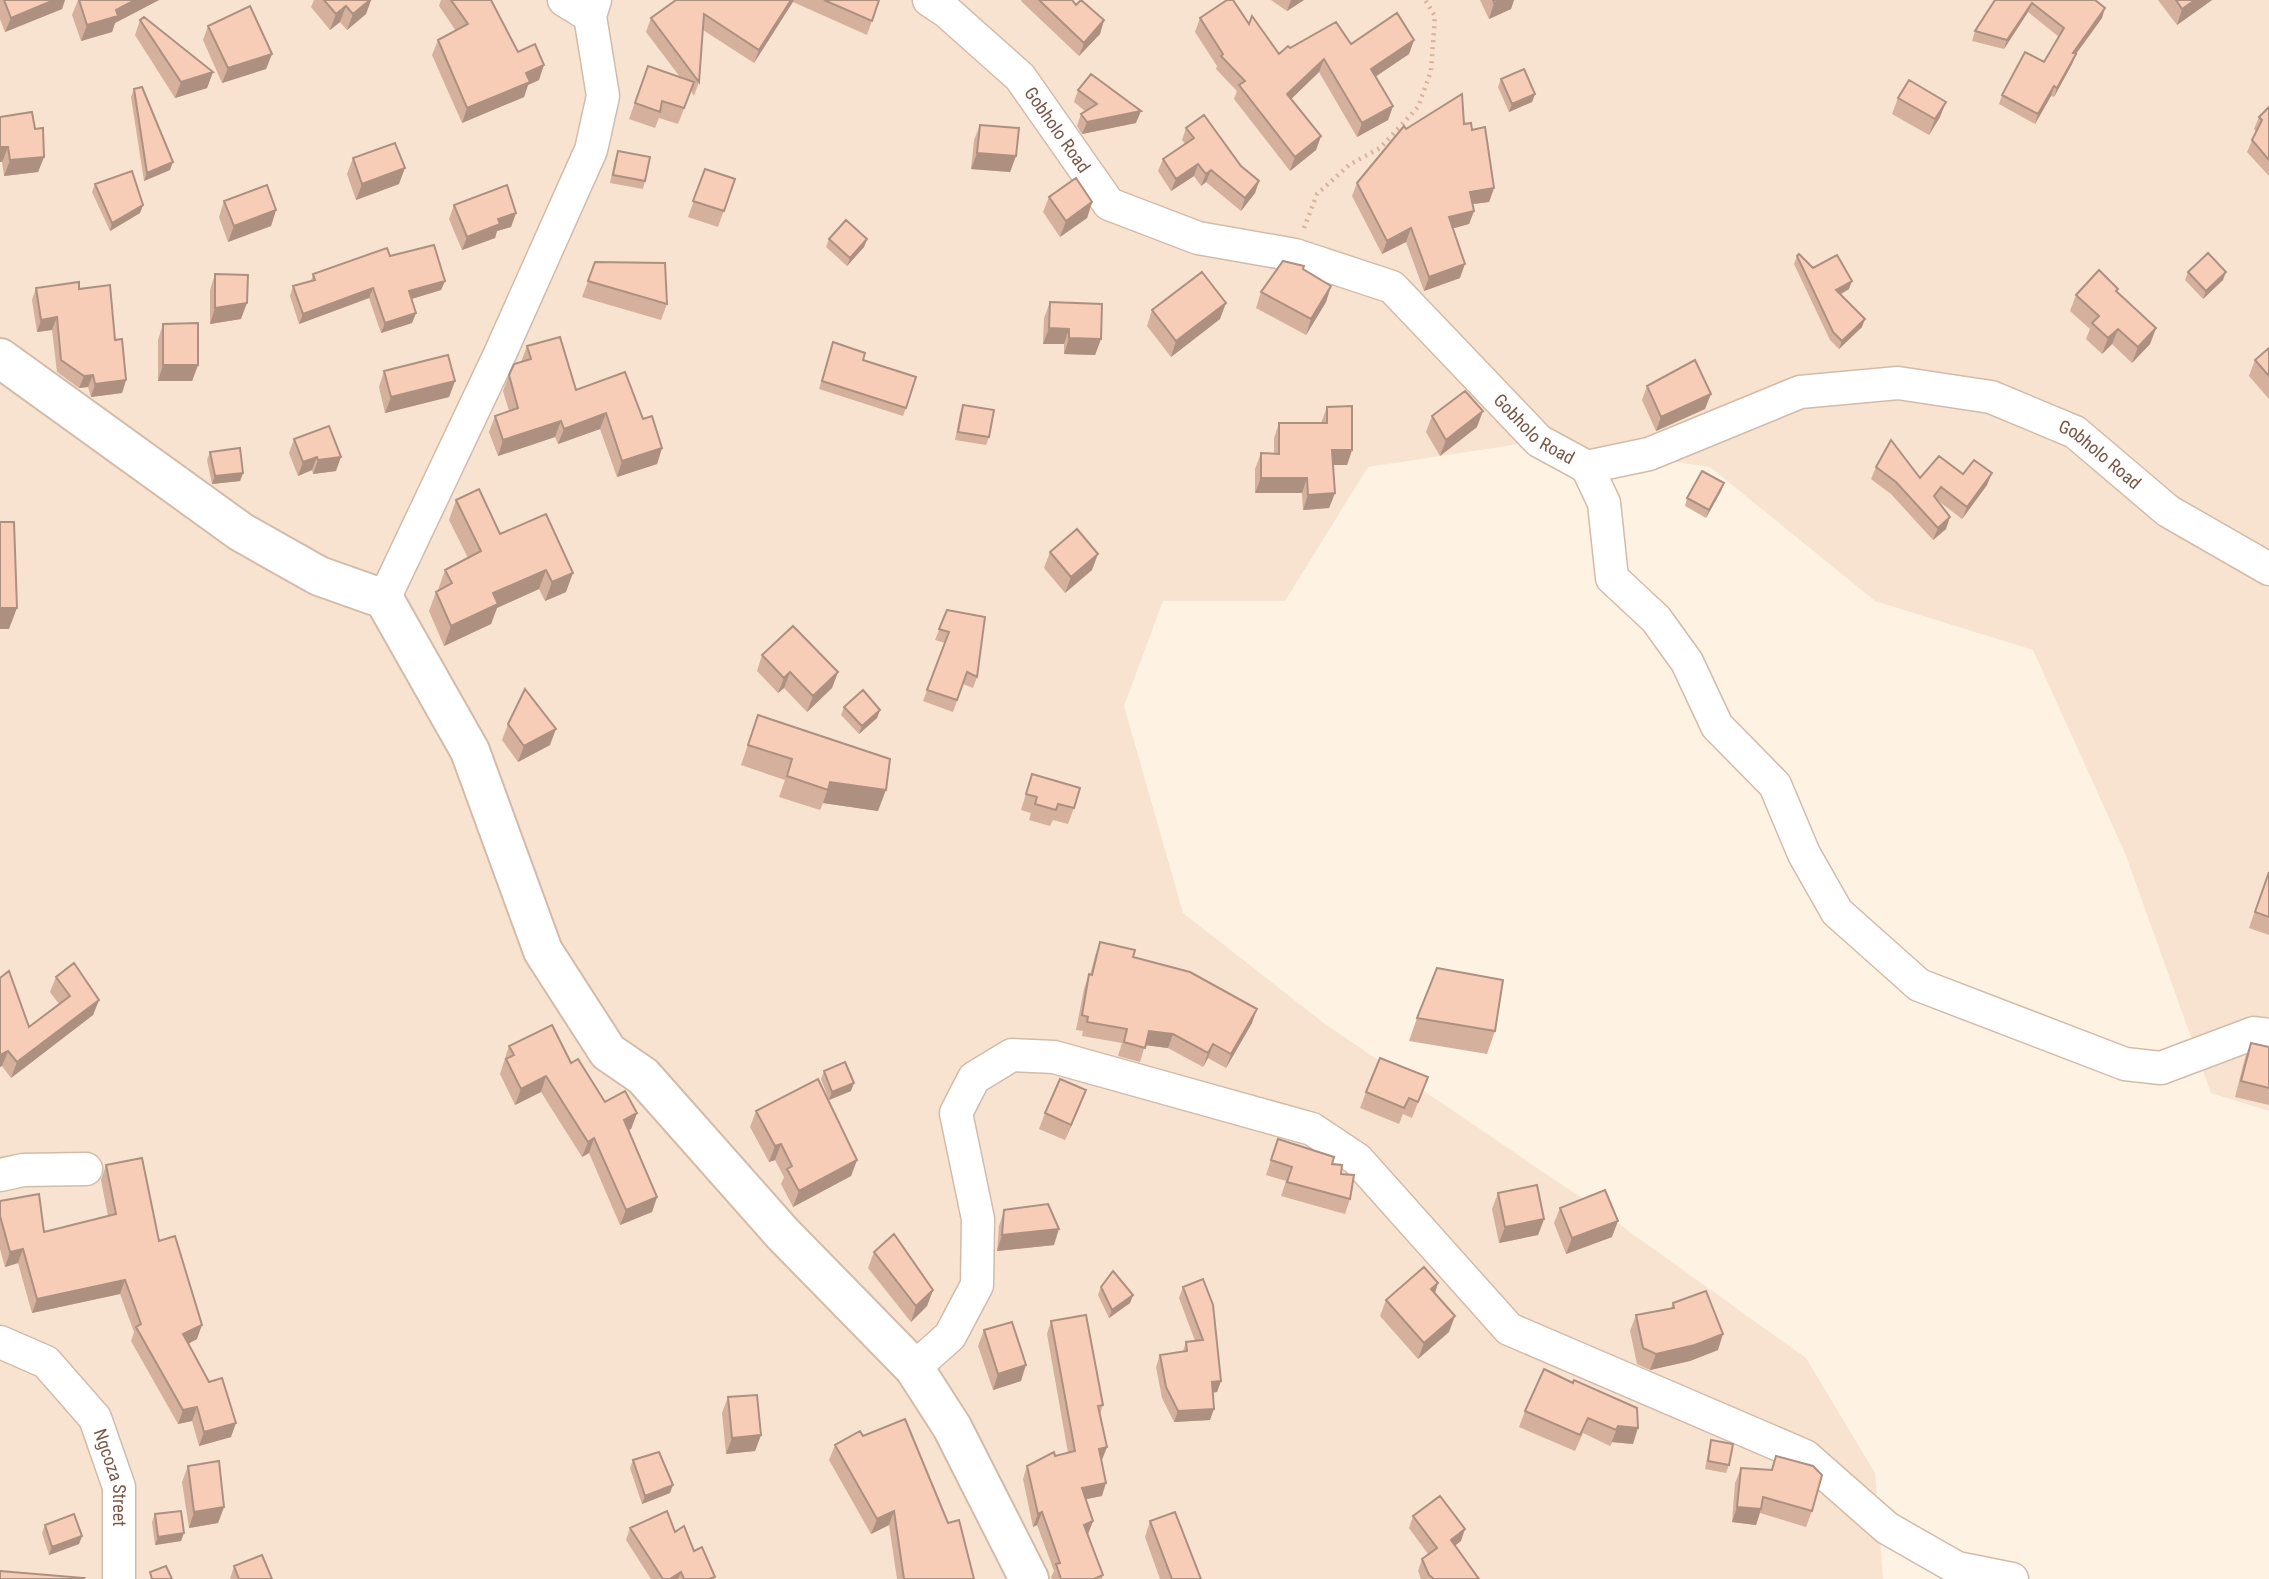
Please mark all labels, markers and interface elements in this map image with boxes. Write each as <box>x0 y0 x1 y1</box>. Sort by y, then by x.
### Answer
street label: Gobholo Road <box>1020 83 1095 177</box>
street label: Gobholo Road <box>1490 389 1578 468</box>
street label: Gobholo Road <box>2056 415 2145 493</box>
street label: Ngcoza Street <box>90 1426 130 1526</box>

